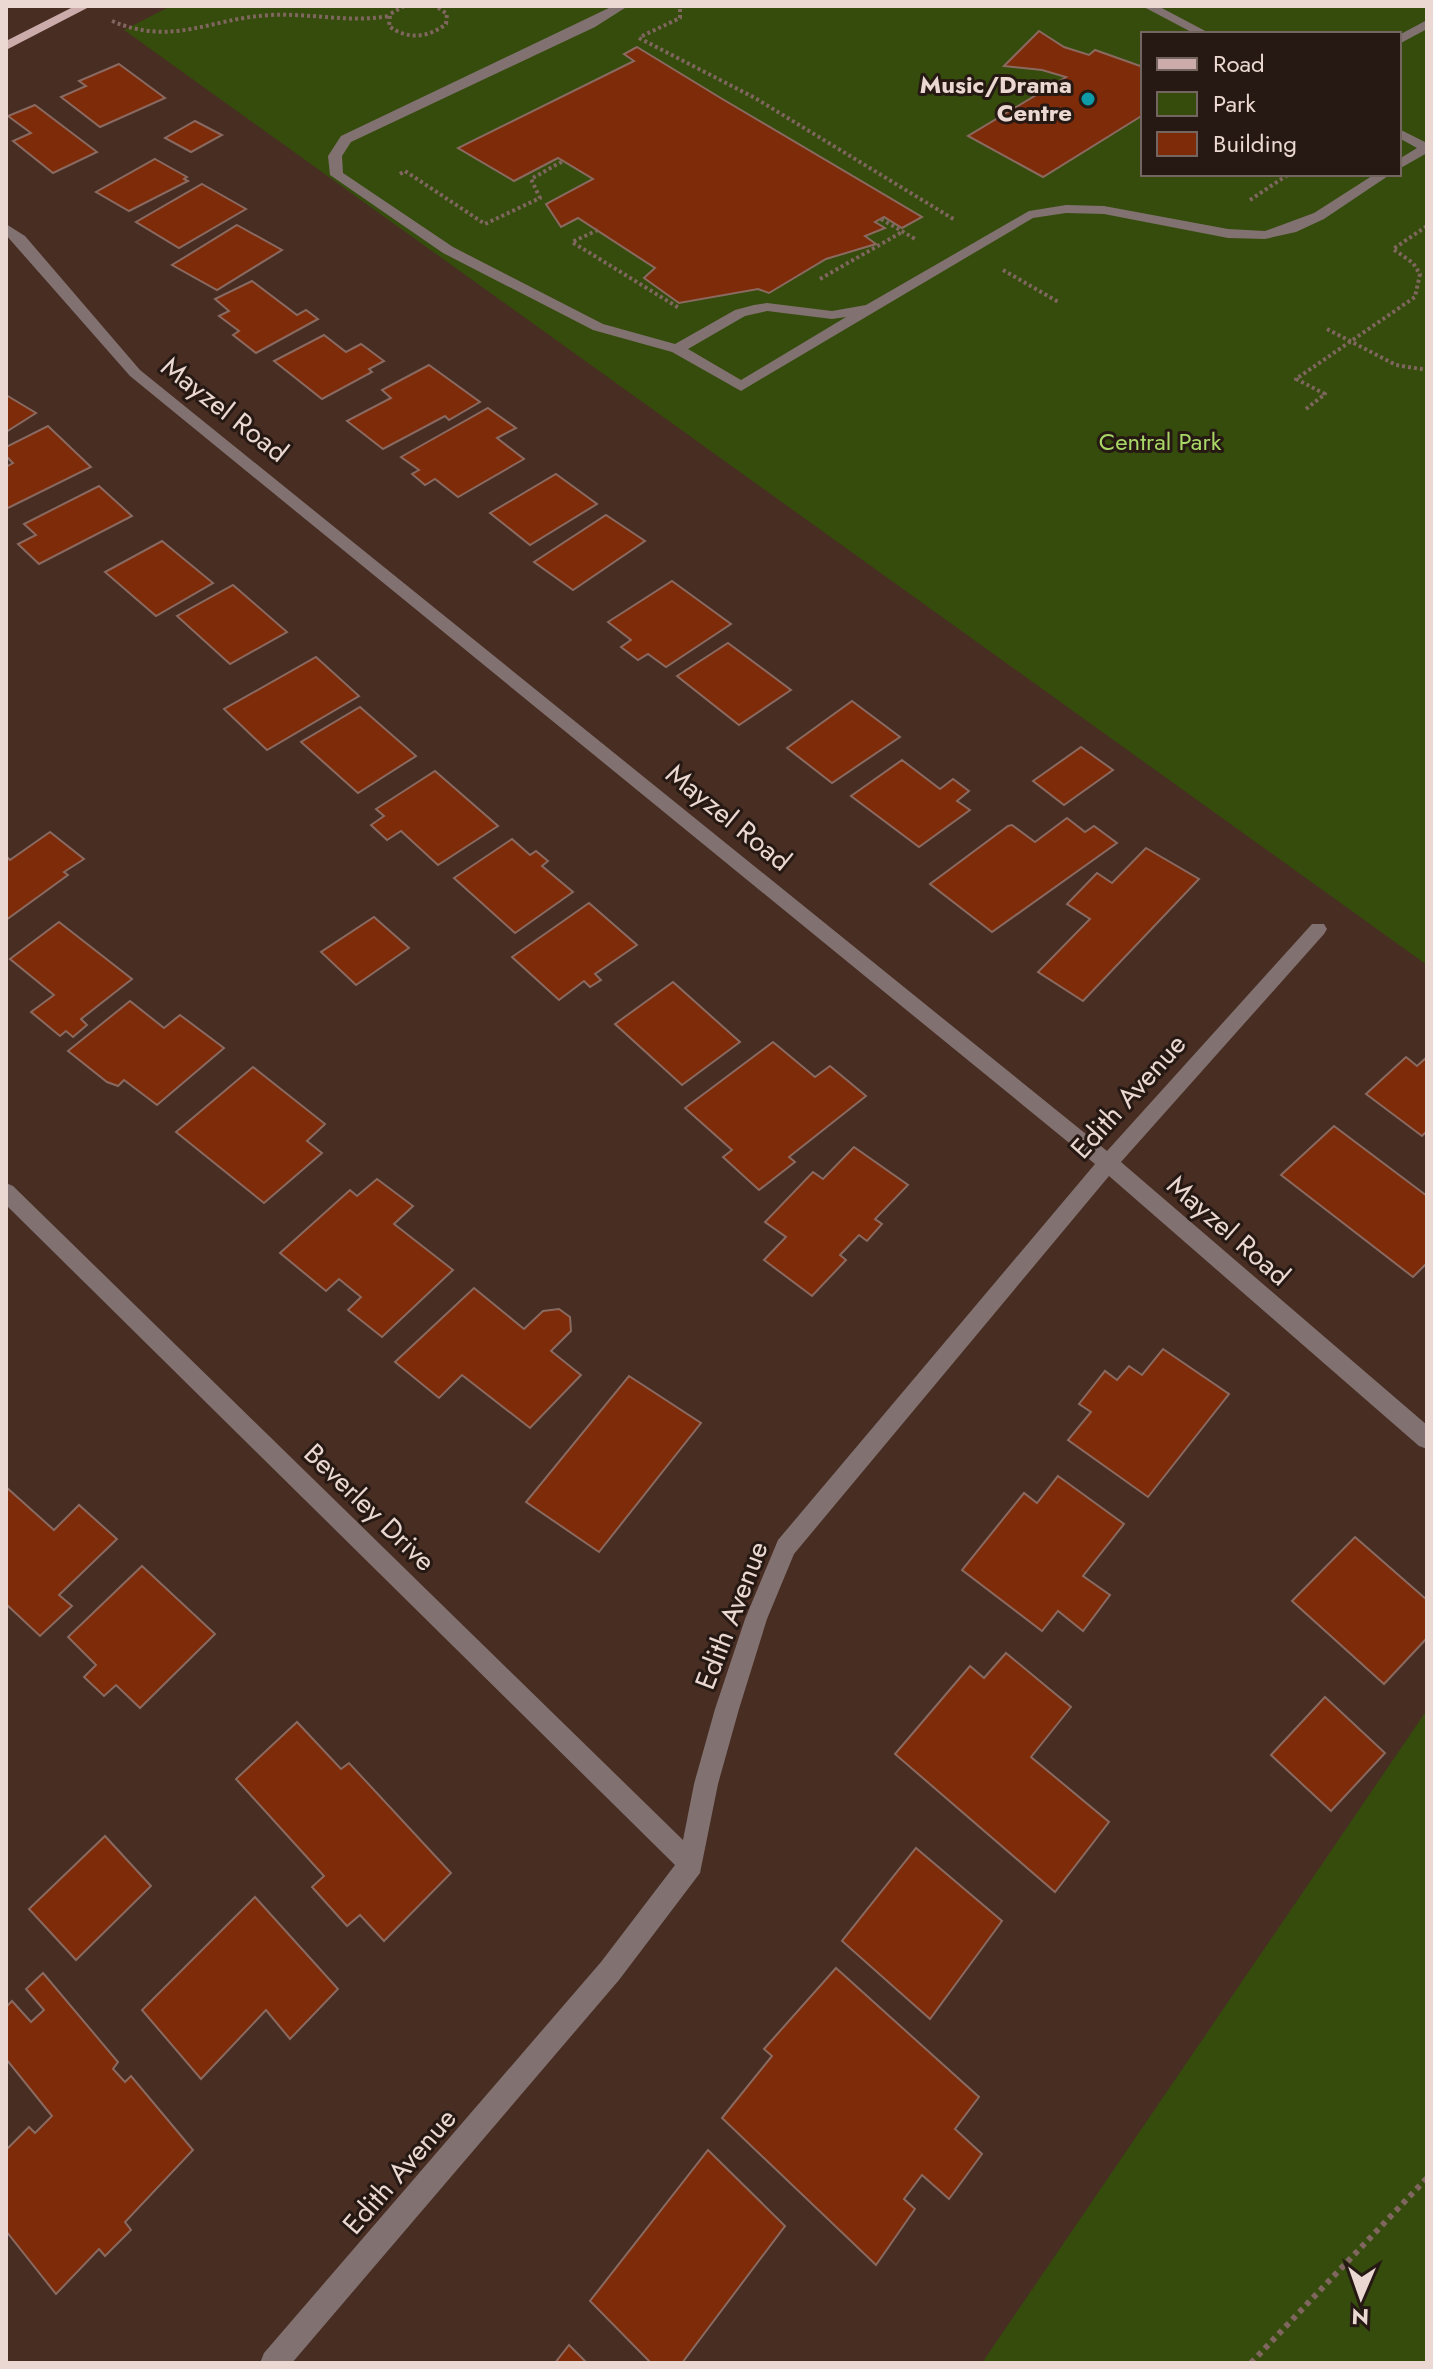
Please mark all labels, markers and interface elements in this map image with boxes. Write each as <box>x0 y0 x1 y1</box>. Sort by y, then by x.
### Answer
legend <box>1141 32 1401 176</box>
text: Road <box>1213 46 1265 81</box>
place label: Music/Drama Centre <box>920 67 1072 130</box>
text: Park <box>1213 86 1256 121</box>
marker: Music/Drama Centre <box>1079 90 1097 108</box>
text: Building <box>1213 126 1297 161</box>
street label: Mayzel Road <box>152 347 297 472</box>
park label: Central Park <box>1099 424 1222 459</box>
street label: Mayzel Road <box>657 754 800 881</box>
street label: Edith Avenue <box>1061 1025 1196 1168</box>
street label: Mayzel Road <box>1158 1165 1299 1295</box>
street label: Beverley Drive <box>295 1434 445 1581</box>
street label: Edith Avenue <box>684 1535 779 1695</box>
street label: Edith Avenue <box>333 2099 466 2244</box>
north arrow <box>1321 2257 1401 2337</box>
text: N <box>1351 2301 1370 2333</box>

